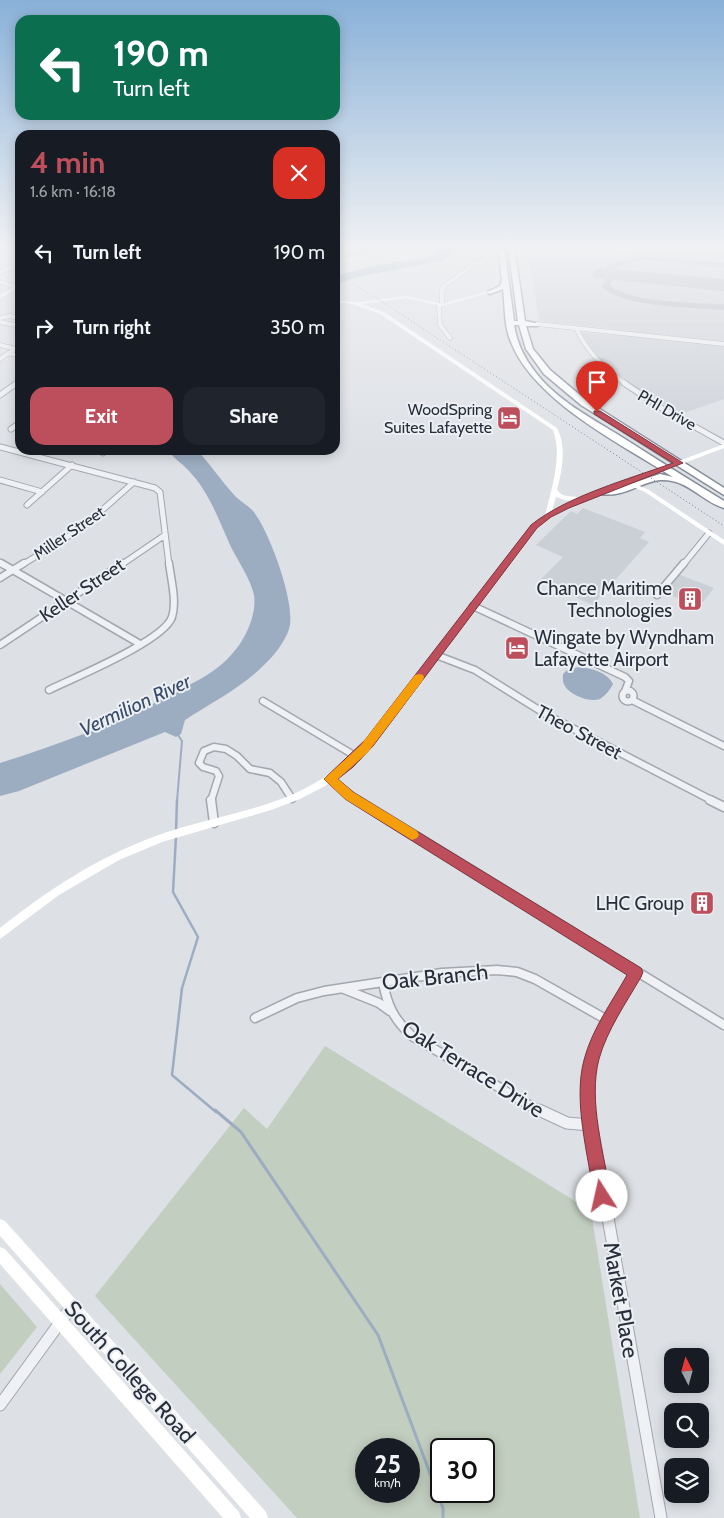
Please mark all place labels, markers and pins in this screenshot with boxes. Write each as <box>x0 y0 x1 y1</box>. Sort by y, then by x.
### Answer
pin <box>576 361 618 412</box>
place label: WoodSpring Suites Lafayette <box>384 400 493 437</box>
hotel icon: WoodSpring Suites Lafayette <box>496 405 522 431</box>
place label: Chance Maritime Technologies <box>536 577 672 622</box>
building icon: Chance Maritime Technologies <box>677 586 703 612</box>
place label: Wingate by Wyndham Lafayette Airport <box>534 626 714 671</box>
hotel icon: Wingate by Wyndham Lafayette Airport <box>504 635 530 661</box>
building icon: LHC Group <box>689 890 715 916</box>
place label: LHC Group <box>596 892 684 915</box>

